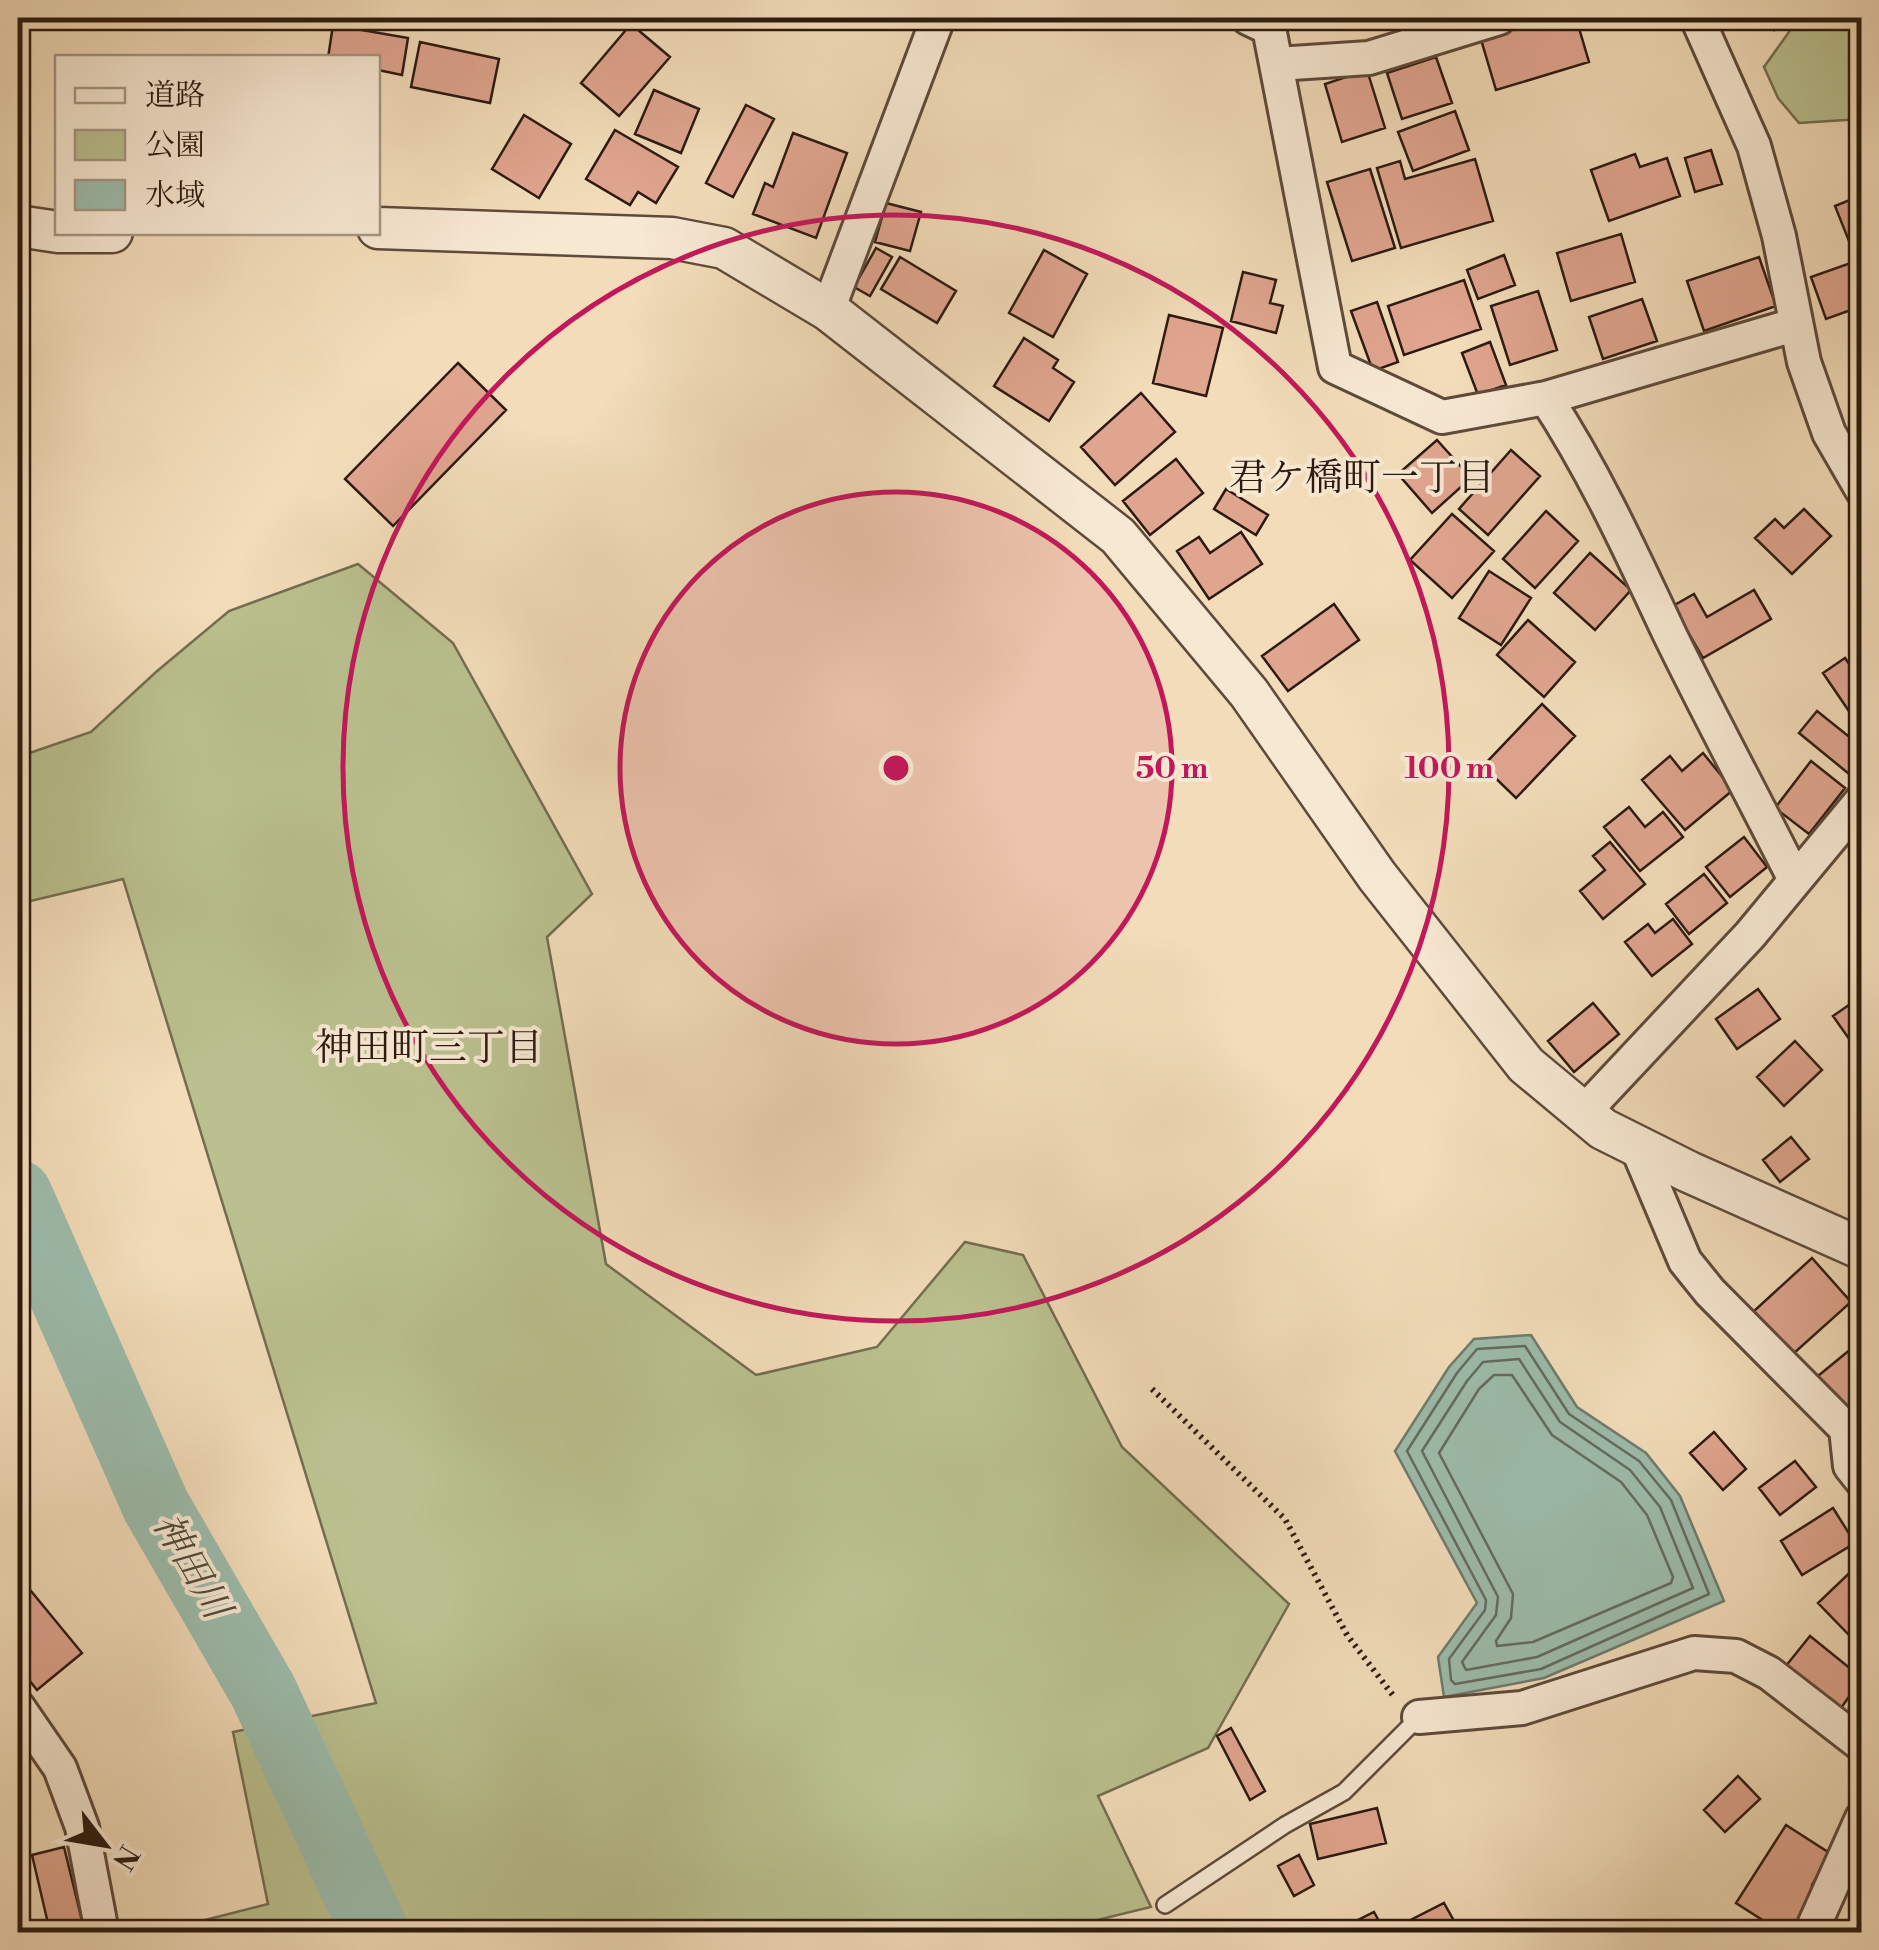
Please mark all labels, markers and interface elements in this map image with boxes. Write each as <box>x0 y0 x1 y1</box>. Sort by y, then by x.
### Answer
legend <box>55 55 380 235</box>
text: 道路 <box>145 77 205 115</box>
text: 公園 <box>145 127 205 165</box>
text: 水域 <box>145 177 205 215</box>
district label: 君ケ橋町一丁目 <box>1229 455 1495 502</box>
centre of rings <box>878 750 914 786</box>
text: 50 m <box>1136 750 1208 788</box>
text: 100 m <box>1404 750 1494 788</box>
district label: 神田町三丁目 <box>315 1025 543 1072</box>
water label: 神田川 <box>142 1505 242 1631</box>
north arrow <box>55 1795 155 1895</box>
text: N <box>104 1839 146 1876</box>

